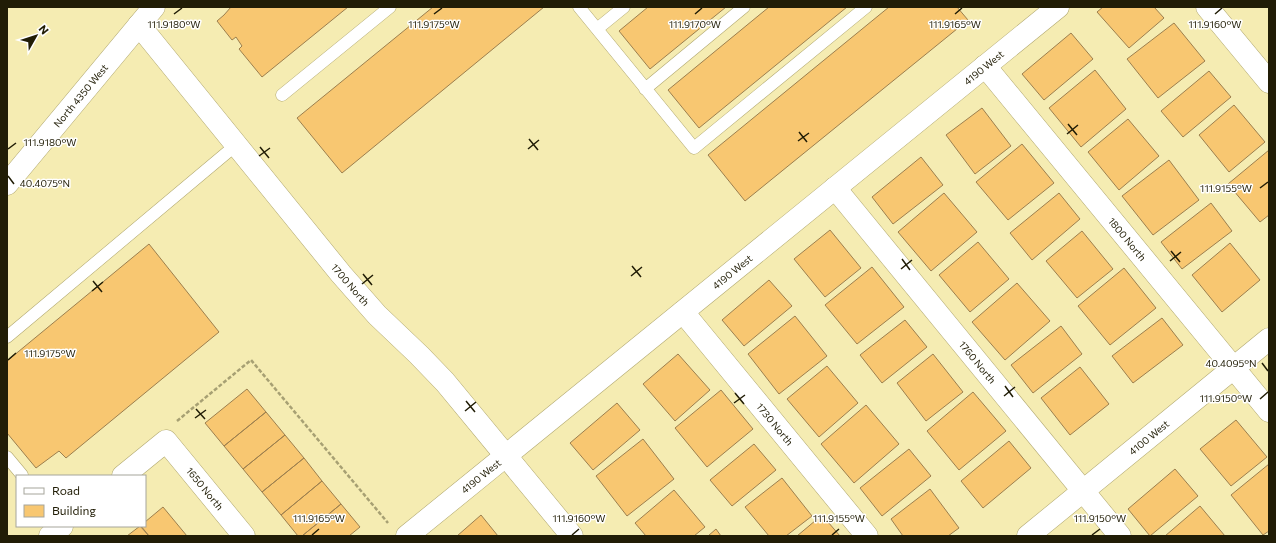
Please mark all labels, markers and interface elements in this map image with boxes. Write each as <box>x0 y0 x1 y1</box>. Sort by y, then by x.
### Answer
north arrow <box>16 16 56 56</box>
text: 111.9180°W <box>148 18 200 30</box>
text: 111.9175°W <box>408 18 460 30</box>
text: 111.9170°W <box>669 18 721 30</box>
text: 111.9165°W <box>929 18 981 30</box>
text: 111.9160°W <box>1189 18 1241 30</box>
text: N <box>37 22 52 37</box>
street label: 4190 West <box>961 48 1006 87</box>
street label: North 4350 West <box>51 61 110 130</box>
text: 111.9180°W <box>24 136 76 148</box>
text: 40.4075°N <box>20 177 70 189</box>
text: 111.9155°W <box>1200 182 1252 194</box>
street label: 1800 North <box>1106 215 1149 263</box>
street label: 4190 West <box>710 252 755 292</box>
street label: 1700 North <box>329 261 372 308</box>
street label: 1760 North <box>957 338 999 386</box>
text: 111.9175°W <box>24 347 76 359</box>
text: 40.4095°N <box>1205 357 1257 369</box>
text: 111.9150°W <box>1200 392 1252 404</box>
street label: 1730 North <box>754 400 796 448</box>
street label: 4100 West <box>1126 417 1171 457</box>
street label: 4190 West <box>458 456 503 496</box>
street label: 1650 North <box>184 465 226 512</box>
legend <box>16 475 146 527</box>
text: Road <box>52 483 80 497</box>
text: Building <box>52 503 96 517</box>
text: 111.9165°W <box>293 512 345 524</box>
text: 111.9160°W <box>553 512 605 524</box>
text: 111.9155°W <box>813 512 865 524</box>
text: 111.9150°W <box>1074 512 1126 524</box>

